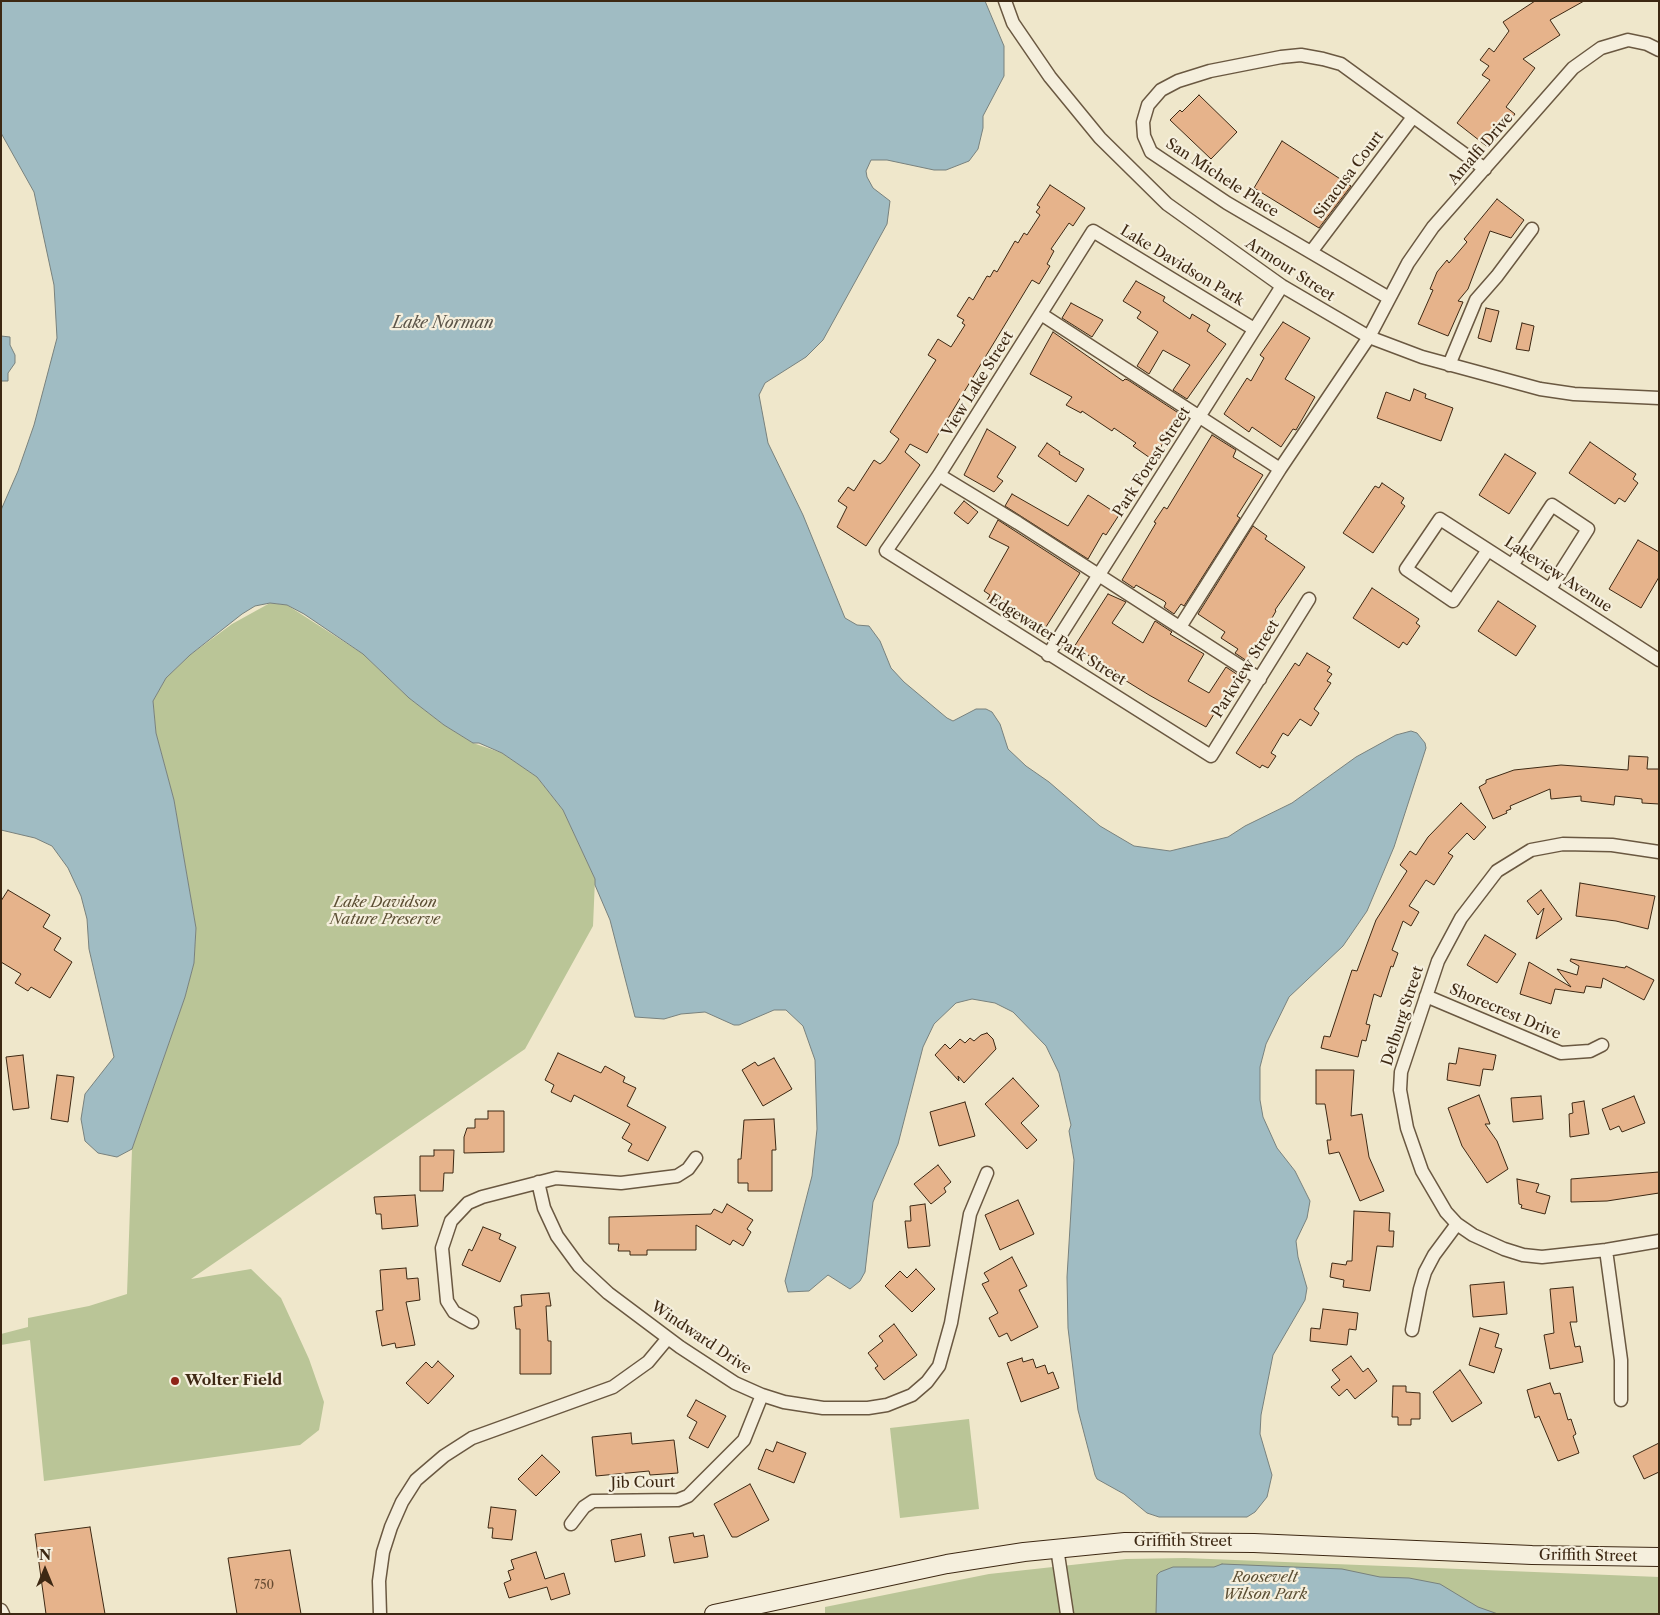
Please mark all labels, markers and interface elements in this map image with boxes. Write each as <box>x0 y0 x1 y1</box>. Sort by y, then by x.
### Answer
street label: Amalfi Drive <box>1445 109 1517 189</box>
street label: Siracusa Court <box>1310 128 1388 222</box>
street label: San Michele Place <box>1162 135 1282 221</box>
street label: Lake Davidson Park <box>1117 222 1247 310</box>
street label: Armour Street <box>1242 234 1338 306</box>
water label: Lake Norman <box>392 313 494 333</box>
street label: View Lake Street <box>938 328 1018 440</box>
street label: Park Forest Street <box>1110 404 1194 520</box>
street label: Lakeview Avenue <box>1501 534 1615 616</box>
street label: Edgewater Park Street <box>985 590 1129 690</box>
street label: Parkview Street <box>1209 617 1283 721</box>
park label: Lake Davidson Nature Preserve <box>330 894 440 929</box>
street label: Delburg Street <box>1378 964 1428 1068</box>
street label: Shorecrest Drive <box>1447 980 1563 1044</box>
street label: Windward Drive <box>647 1298 755 1378</box>
place label: Wolter Field <box>185 1372 282 1390</box>
marker: Wolter Field <box>169 1375 181 1387</box>
street label: Jib Court <box>611 1473 675 1493</box>
street label: Griffith Street <box>1134 1533 1232 1551</box>
north arrow <box>20 1545 70 1595</box>
text: N <box>39 1546 51 1564</box>
street label: Griffith Street <box>1539 1546 1637 1566</box>
park label: Roosevelt Wilson Park <box>1223 1569 1307 1604</box>
house number: 750 <box>254 1579 274 1593</box>

